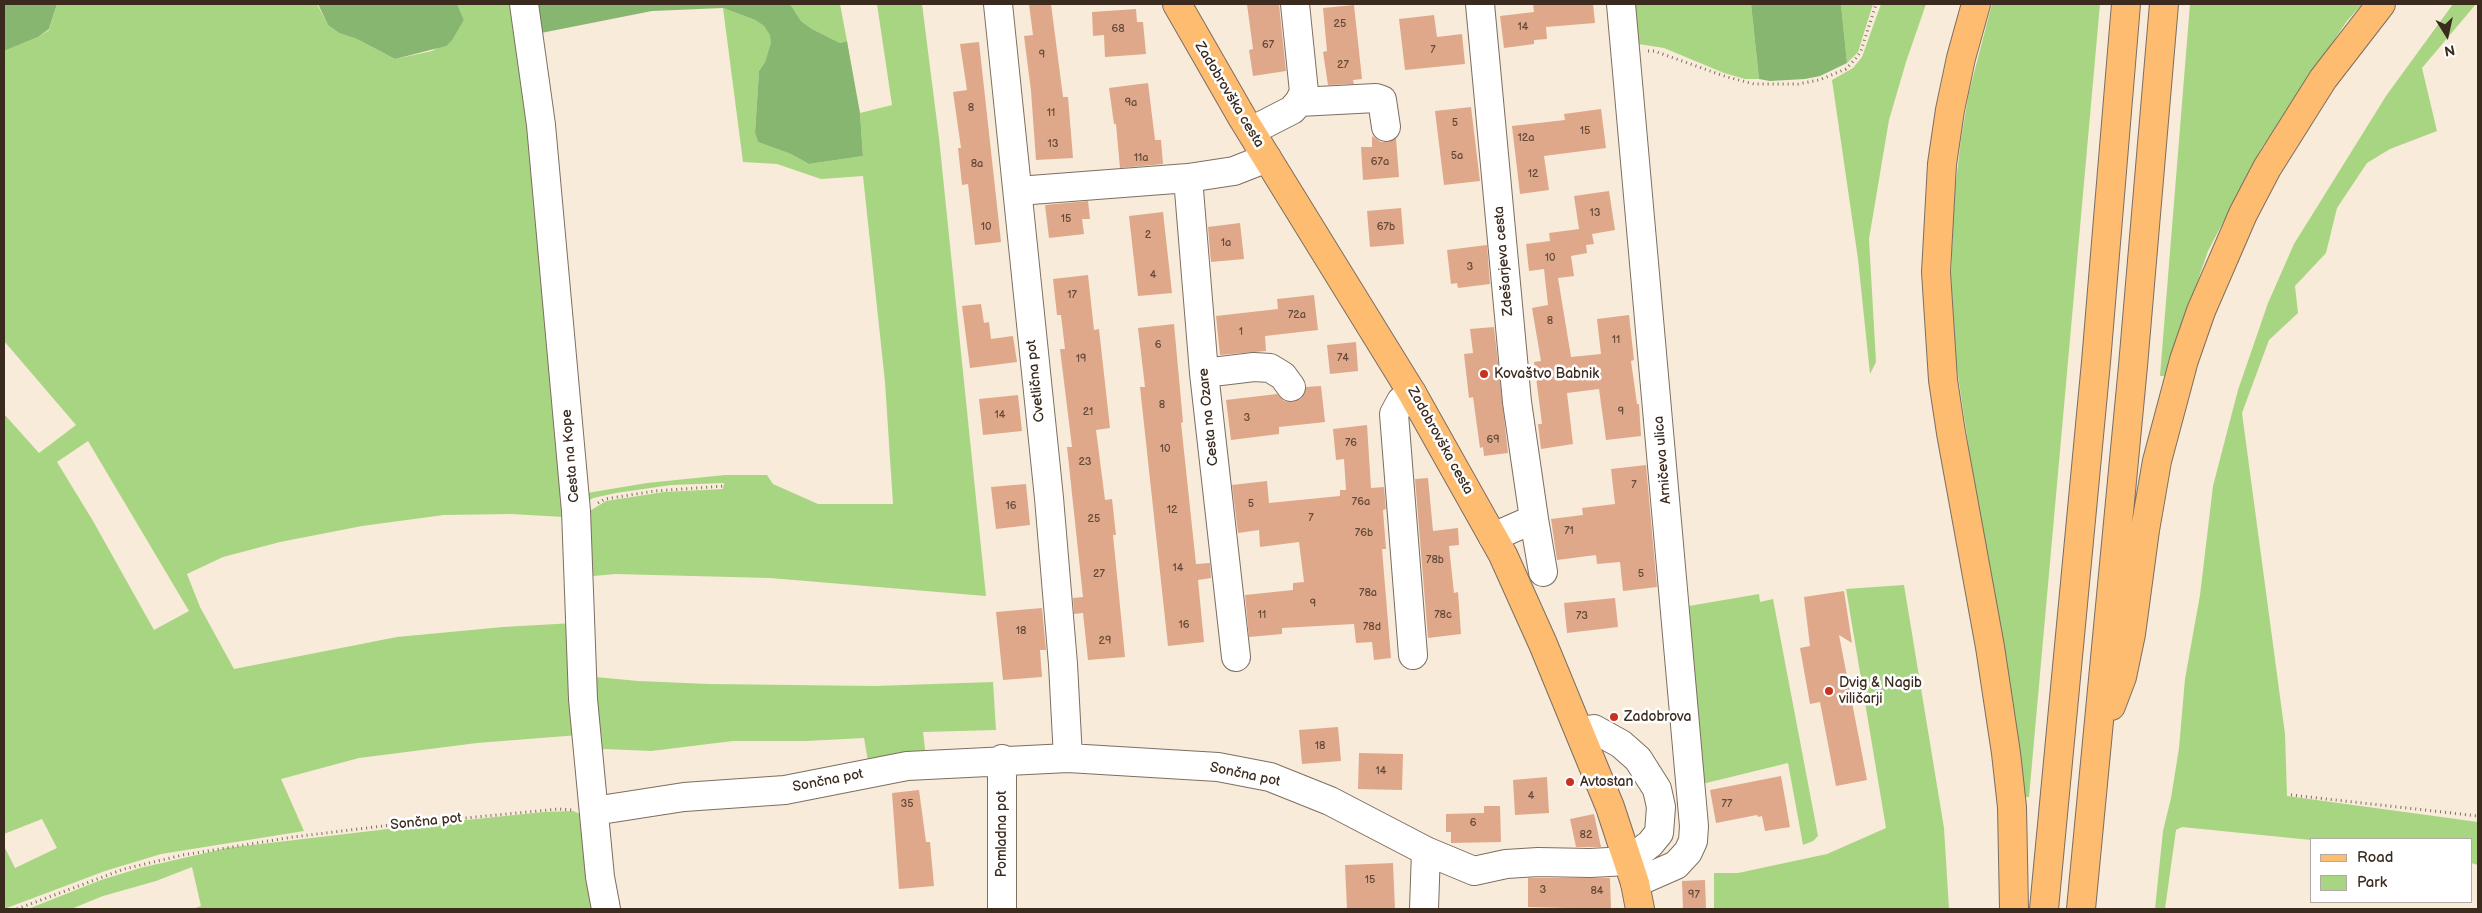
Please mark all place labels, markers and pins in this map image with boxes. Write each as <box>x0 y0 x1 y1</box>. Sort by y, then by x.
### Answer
place label: Kovaštvo Babnik <box>1494 366 1599 382</box>
marker: Kovaštvo Babnik <box>1478 368 1490 380</box>
place label: Dvig & Nagib viličarji <box>1839 675 1922 708</box>
marker: Dvig & Nagib viličarji <box>1823 685 1835 697</box>
place label: Zadobrova <box>1624 709 1691 725</box>
marker: Zadobrova <box>1608 711 1620 723</box>
place label: Avtostan <box>1580 774 1633 790</box>
marker: Avtostan <box>1564 776 1576 788</box>

